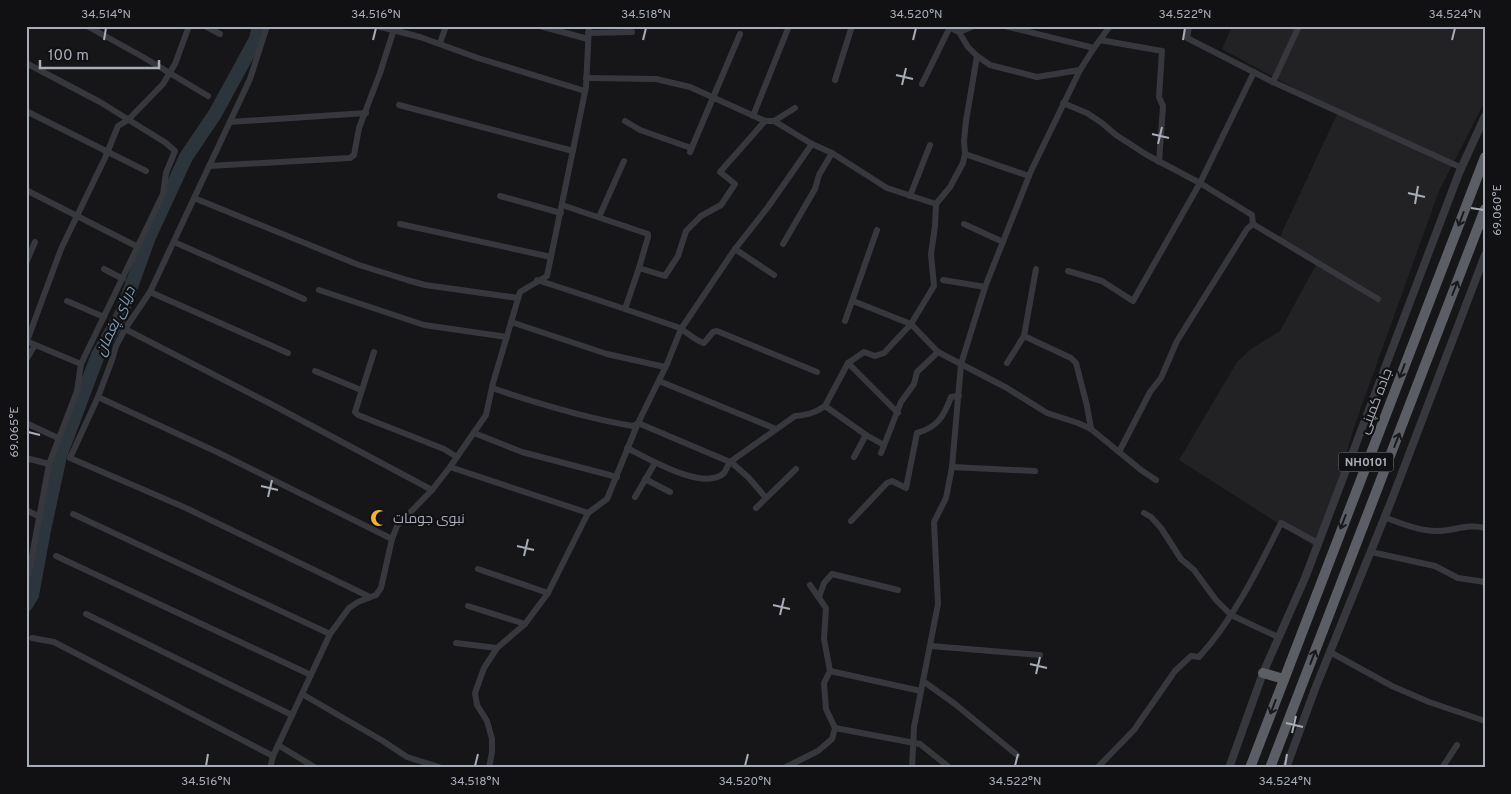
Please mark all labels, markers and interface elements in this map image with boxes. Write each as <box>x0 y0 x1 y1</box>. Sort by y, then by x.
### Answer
text: 34.514°N <box>81 7 131 23</box>
text: 34.516°N <box>351 7 401 23</box>
text: 34.518°N <box>621 7 671 23</box>
text: 34.520°N <box>889 7 943 23</box>
text: 34.522°N <box>1159 7 1211 23</box>
text: 34.524°N <box>1429 7 1481 23</box>
scale bar <box>40 38 159 70</box>
text: 100 m <box>48 47 89 66</box>
text: 69.060°E <box>1490 184 1506 236</box>
one-way arrow <box>1456 211 1465 226</box>
one-way arrow <box>1450 281 1460 296</box>
water label: دریای پغمان <box>92 283 141 359</box>
one-way arrow <box>1397 362 1406 378</box>
street label: جاده کمپنی <box>1356 366 1397 437</box>
text: 69.065°E <box>7 406 23 458</box>
one-way arrow <box>1392 433 1402 448</box>
road number: NH0101 <box>1338 452 1394 472</box>
mosque icon: نبوی جومات <box>369 508 389 528</box>
place label: نبوی جومات <box>393 511 465 528</box>
one-way arrow <box>1338 514 1347 529</box>
one-way arrow <box>1309 650 1318 665</box>
one-way arrow <box>1268 699 1277 714</box>
text: 34.516°N <box>181 774 231 790</box>
text: 34.518°N <box>450 774 500 790</box>
text: 34.520°N <box>718 774 772 790</box>
text: 34.522°N <box>989 774 1041 790</box>
text: 34.524°N <box>1259 774 1311 790</box>

